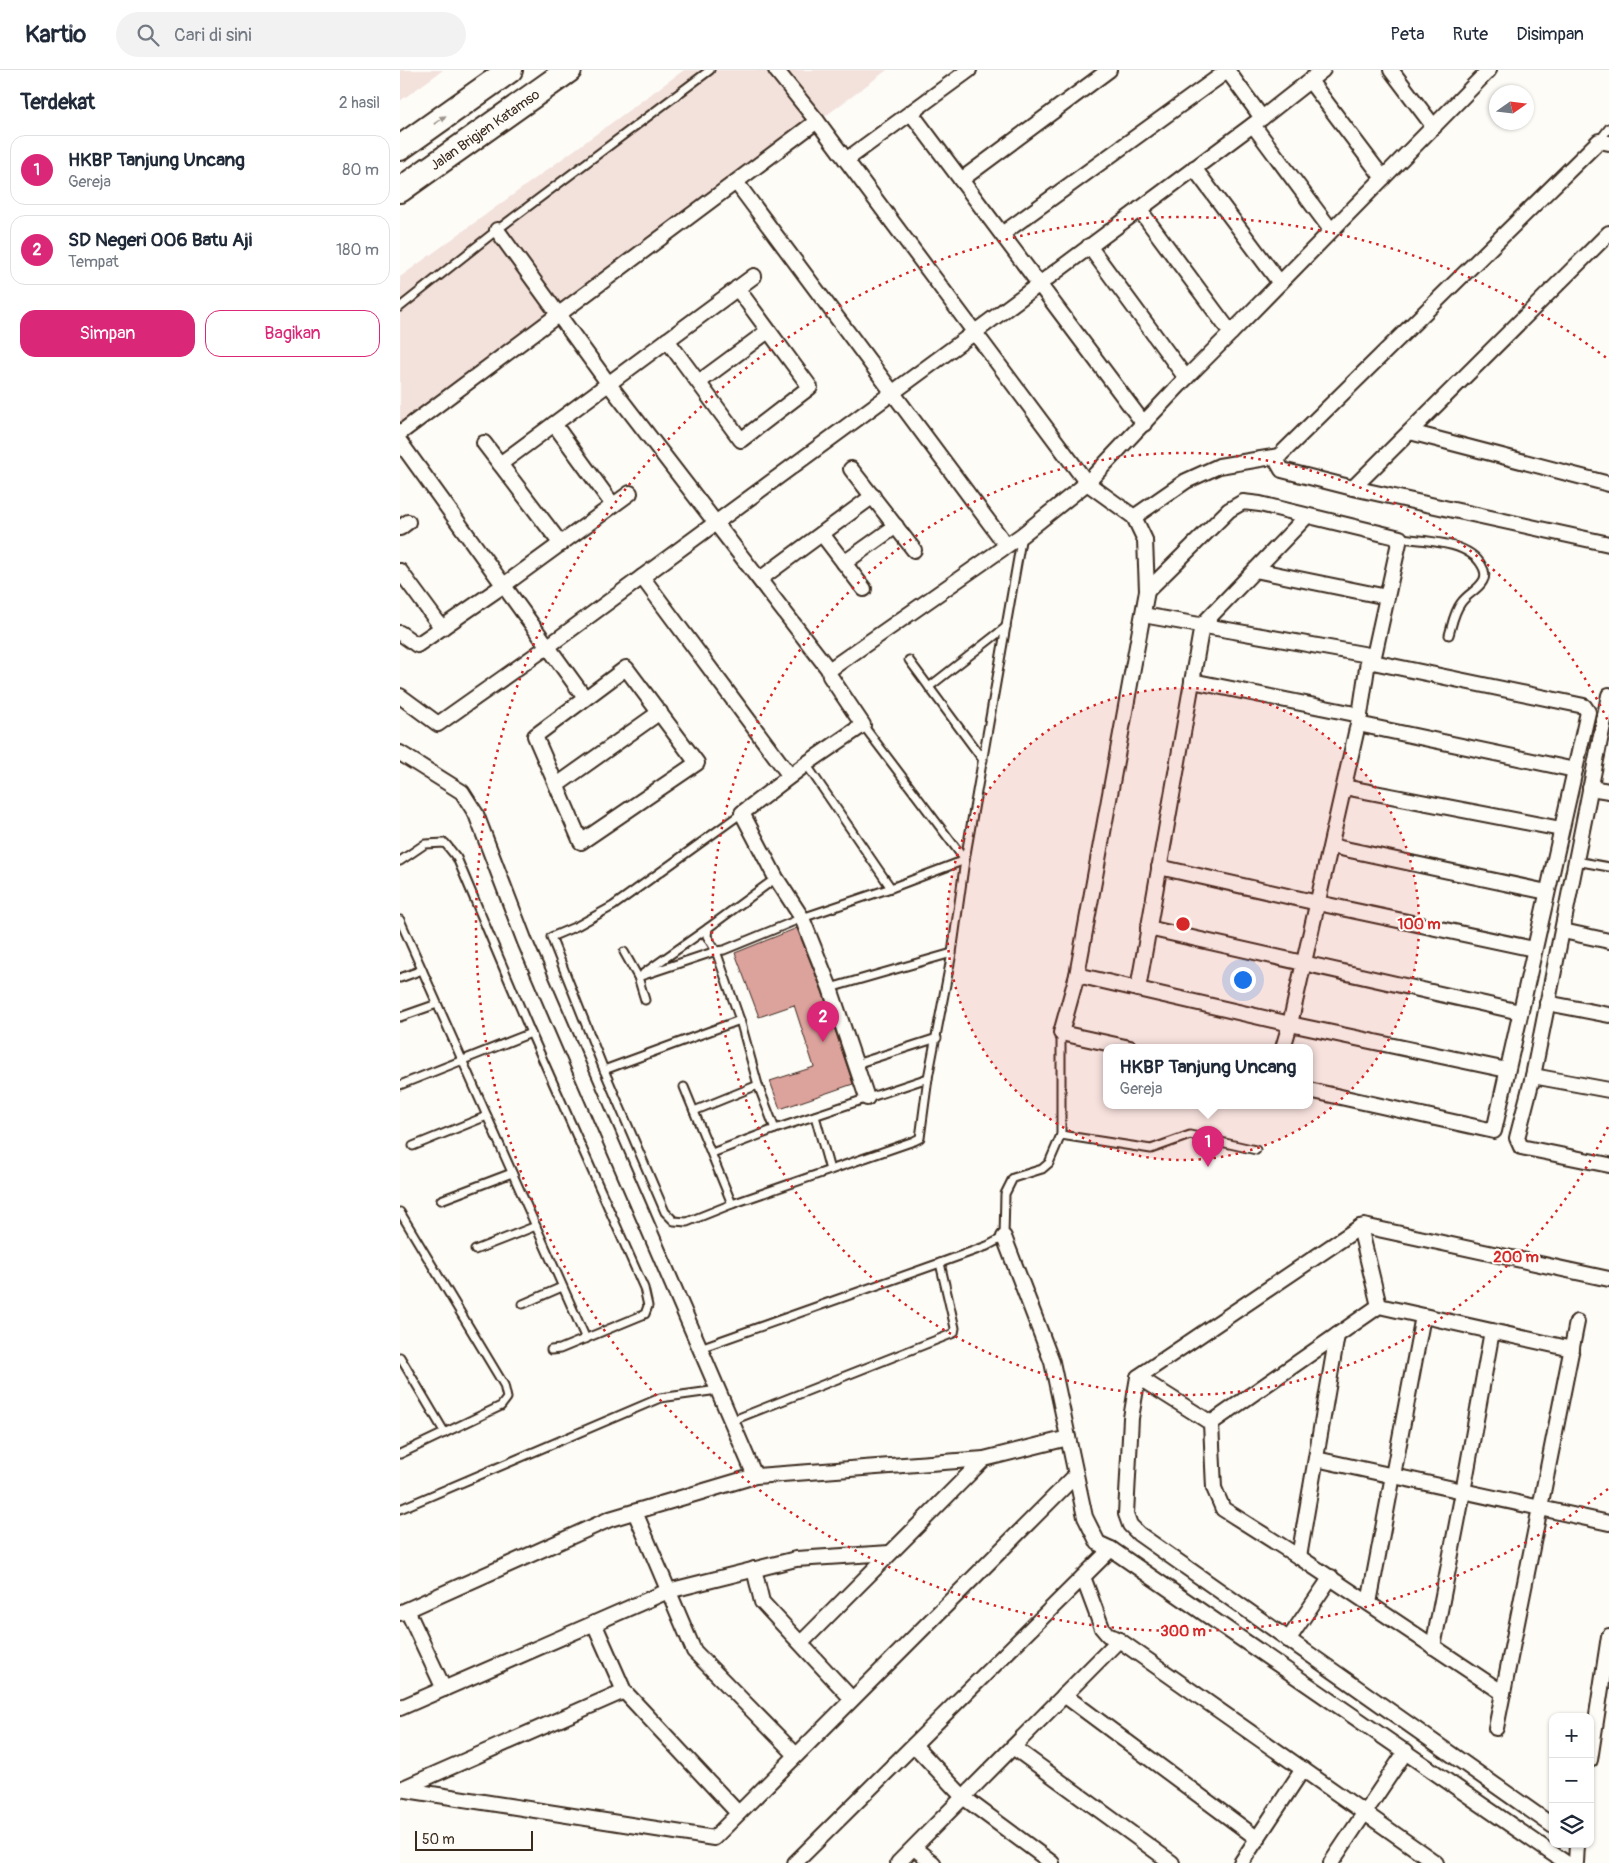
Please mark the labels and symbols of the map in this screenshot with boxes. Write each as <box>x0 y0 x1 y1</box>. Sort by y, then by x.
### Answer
north arrow <box>1489 85 1534 130</box>
street label: Jalan Brigjen Katamso <box>427 86 543 174</box>
one-way arrow <box>433 115 447 125</box>
centre of rings <box>1174 915 1192 933</box>
text: 100 m <box>1398 915 1440 934</box>
your location <box>1230 967 1256 993</box>
pin: 2 <box>807 1001 839 1042</box>
pin: 1 <box>1192 1126 1224 1167</box>
text: 200 m <box>1493 1248 1539 1267</box>
text: 300 m <box>1160 1622 1206 1641</box>
scale bar <box>415 1828 532 1851</box>

